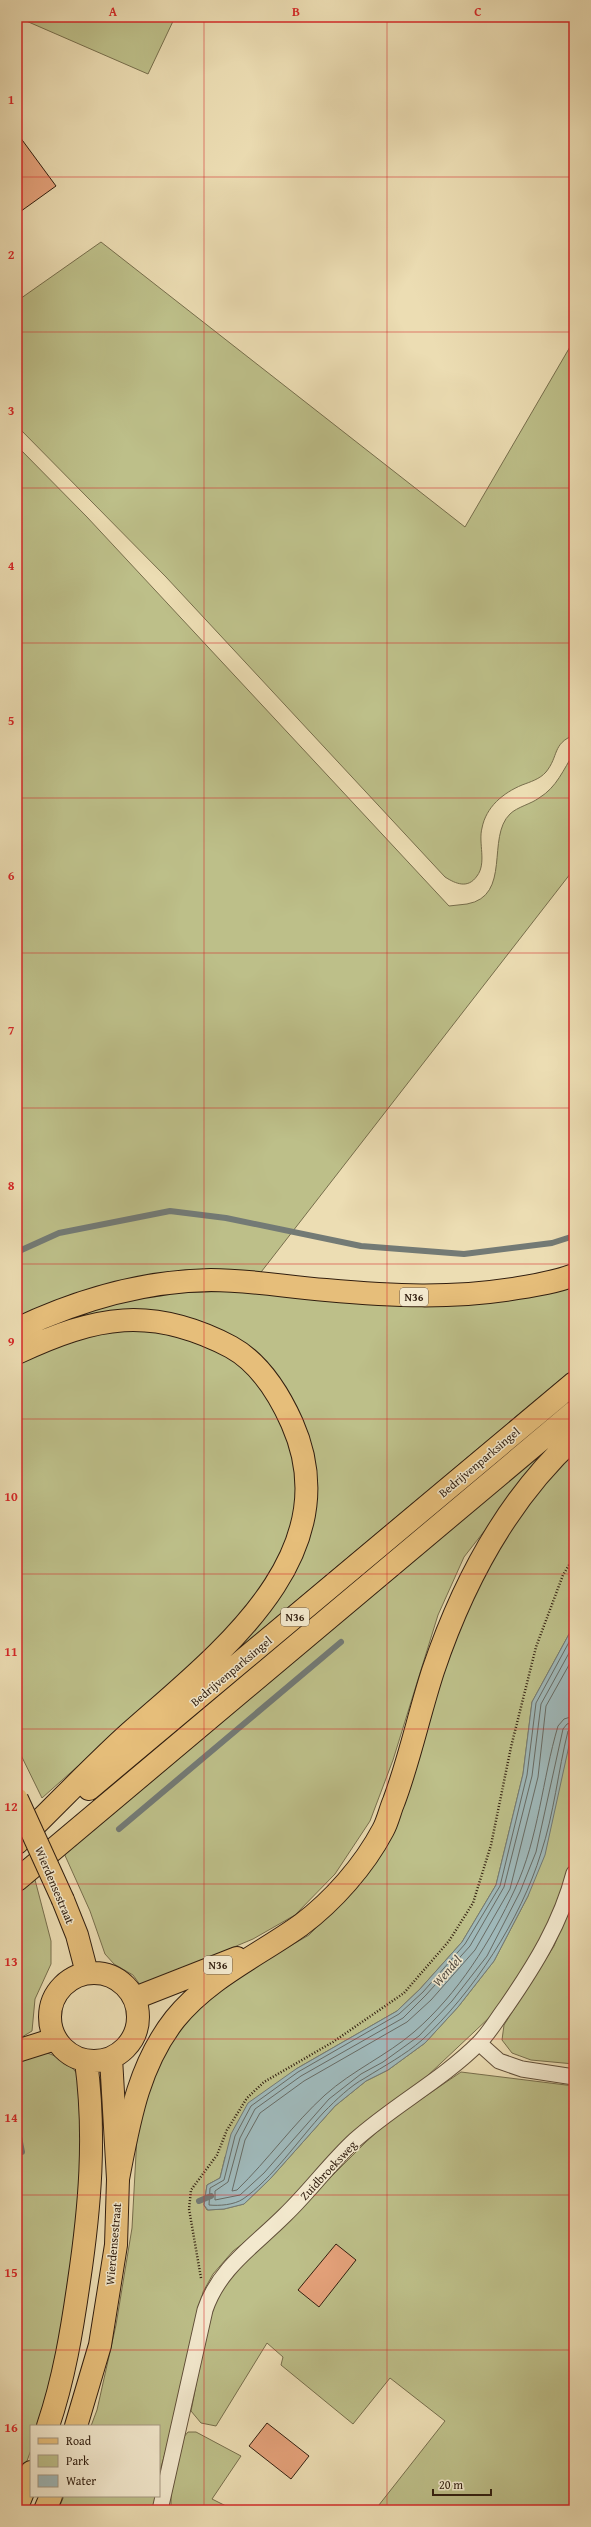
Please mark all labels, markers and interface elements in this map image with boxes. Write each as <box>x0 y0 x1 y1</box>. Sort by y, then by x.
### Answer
text: A <box>109 2 118 21</box>
text: B <box>292 2 300 21</box>
text: C <box>474 2 482 21</box>
text: 1 <box>8 90 14 109</box>
text: 2 <box>8 245 15 264</box>
text: 3 <box>8 401 14 420</box>
text: 4 <box>8 556 15 575</box>
text: 5 <box>8 711 15 730</box>
text: 6 <box>8 866 15 885</box>
text: 7 <box>8 1021 15 1040</box>
text: 8 <box>8 1176 15 1195</box>
road number: N36 <box>400 1288 428 1306</box>
text: 9 <box>8 1332 15 1351</box>
street label: Bedrijvenparksingel <box>435 1422 524 1501</box>
text: 10 <box>4 1487 18 1506</box>
road number: N36 <box>281 1608 309 1626</box>
street label: Bedrijvenparksingel <box>187 1631 276 1710</box>
text: 11 <box>4 1642 18 1661</box>
text: 12 <box>4 1797 18 1816</box>
street label: Wierdensestraat <box>31 1844 79 1927</box>
water label: Wendel <box>428 1951 466 1991</box>
text: 13 <box>4 1952 18 1971</box>
road number: N36 <box>204 1956 232 1974</box>
text: 14 <box>4 2108 18 2127</box>
street label: Zuidbroeksweg <box>296 2136 360 2204</box>
street label: Wierdensestraat <box>101 2201 125 2286</box>
text: 15 <box>4 2263 18 2282</box>
text: 16 <box>4 2418 18 2437</box>
legend <box>30 2425 160 2497</box>
text: Road <box>66 2432 92 2449</box>
text: Park <box>66 2452 90 2469</box>
scale bar <box>433 2471 491 2497</box>
text: Water <box>66 2472 96 2489</box>
text: 20 m <box>439 2476 463 2493</box>

